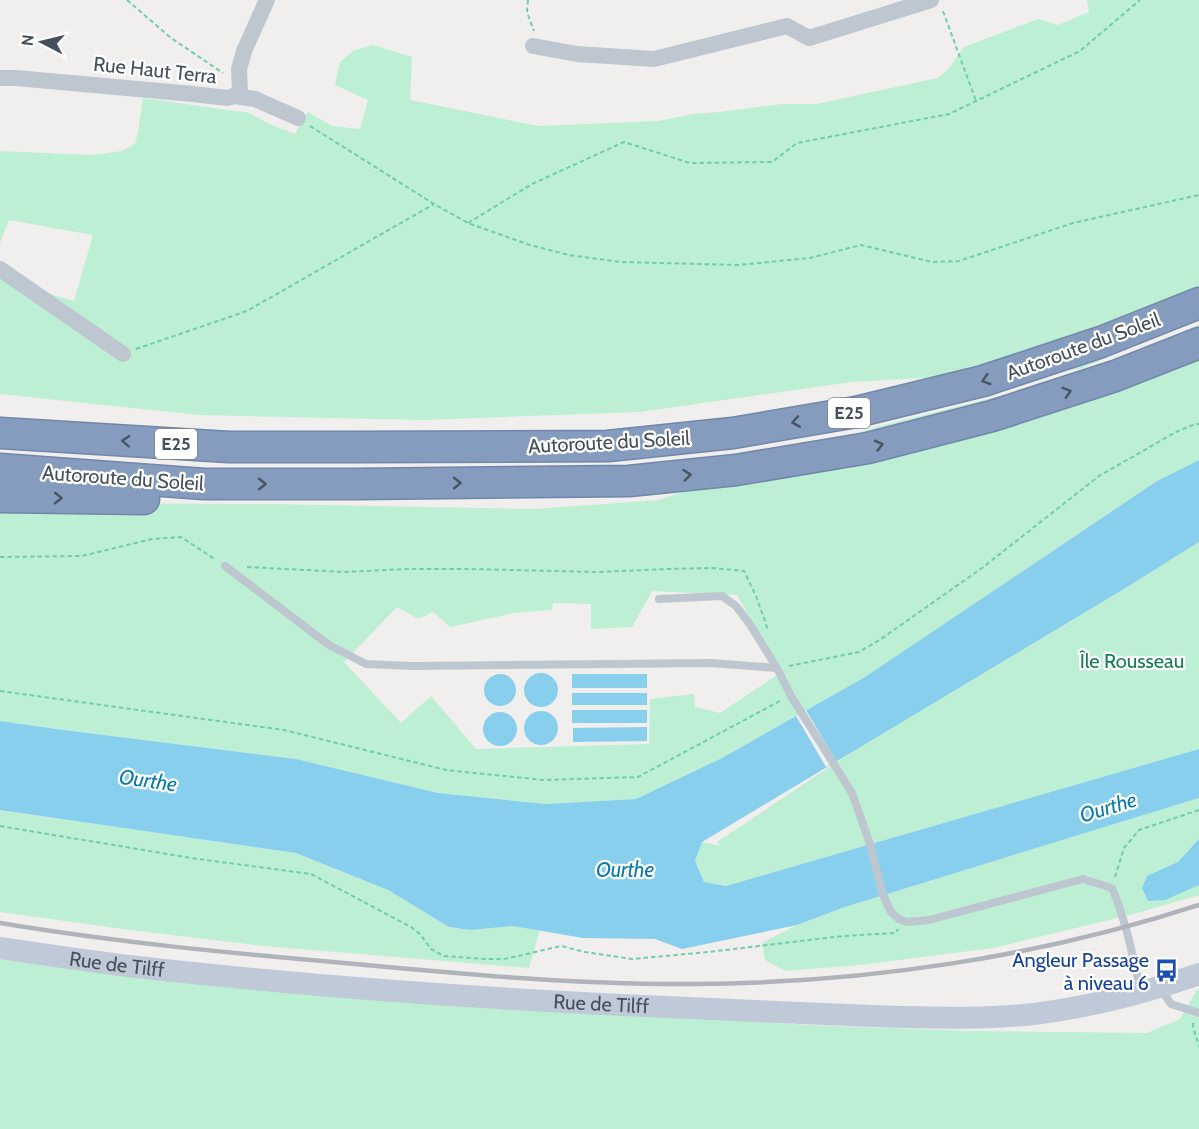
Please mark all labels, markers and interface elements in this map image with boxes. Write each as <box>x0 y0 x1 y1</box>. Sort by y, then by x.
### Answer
north arrow <box>12 12 72 72</box>
text: N <box>17 33 38 47</box>
street label: Rue Haut Terra <box>92 52 218 88</box>
street label: Autoroute du Soleil <box>1003 307 1163 385</box>
one-way arrow <box>981 373 992 385</box>
one-way arrow <box>1061 387 1072 399</box>
road number: E25 <box>828 398 870 428</box>
one-way arrow <box>791 416 801 428</box>
street label: Autoroute du Soleil <box>528 426 691 458</box>
road number: E25 <box>155 429 197 459</box>
one-way arrow <box>122 435 131 448</box>
one-way arrow <box>874 439 884 452</box>
street label: Autoroute du Soleil <box>41 460 205 496</box>
one-way arrow <box>682 469 691 482</box>
one-way arrow <box>453 477 462 490</box>
one-way arrow <box>258 478 267 490</box>
one-way arrow <box>54 492 63 504</box>
park label: Île Rousseau <box>1080 649 1184 673</box>
water label: Ourthe <box>117 764 179 796</box>
water label: Ourthe <box>1077 786 1140 827</box>
water label: Ourthe <box>596 857 654 882</box>
street label: Rue de Tilff <box>68 946 166 982</box>
place label: Angleur Passage à niveau 6 <box>1012 948 1149 995</box>
bus stop icon: Angleur Passage à niveau 6 <box>1154 958 1180 984</box>
street label: Rue de Tilff <box>553 989 650 1018</box>

